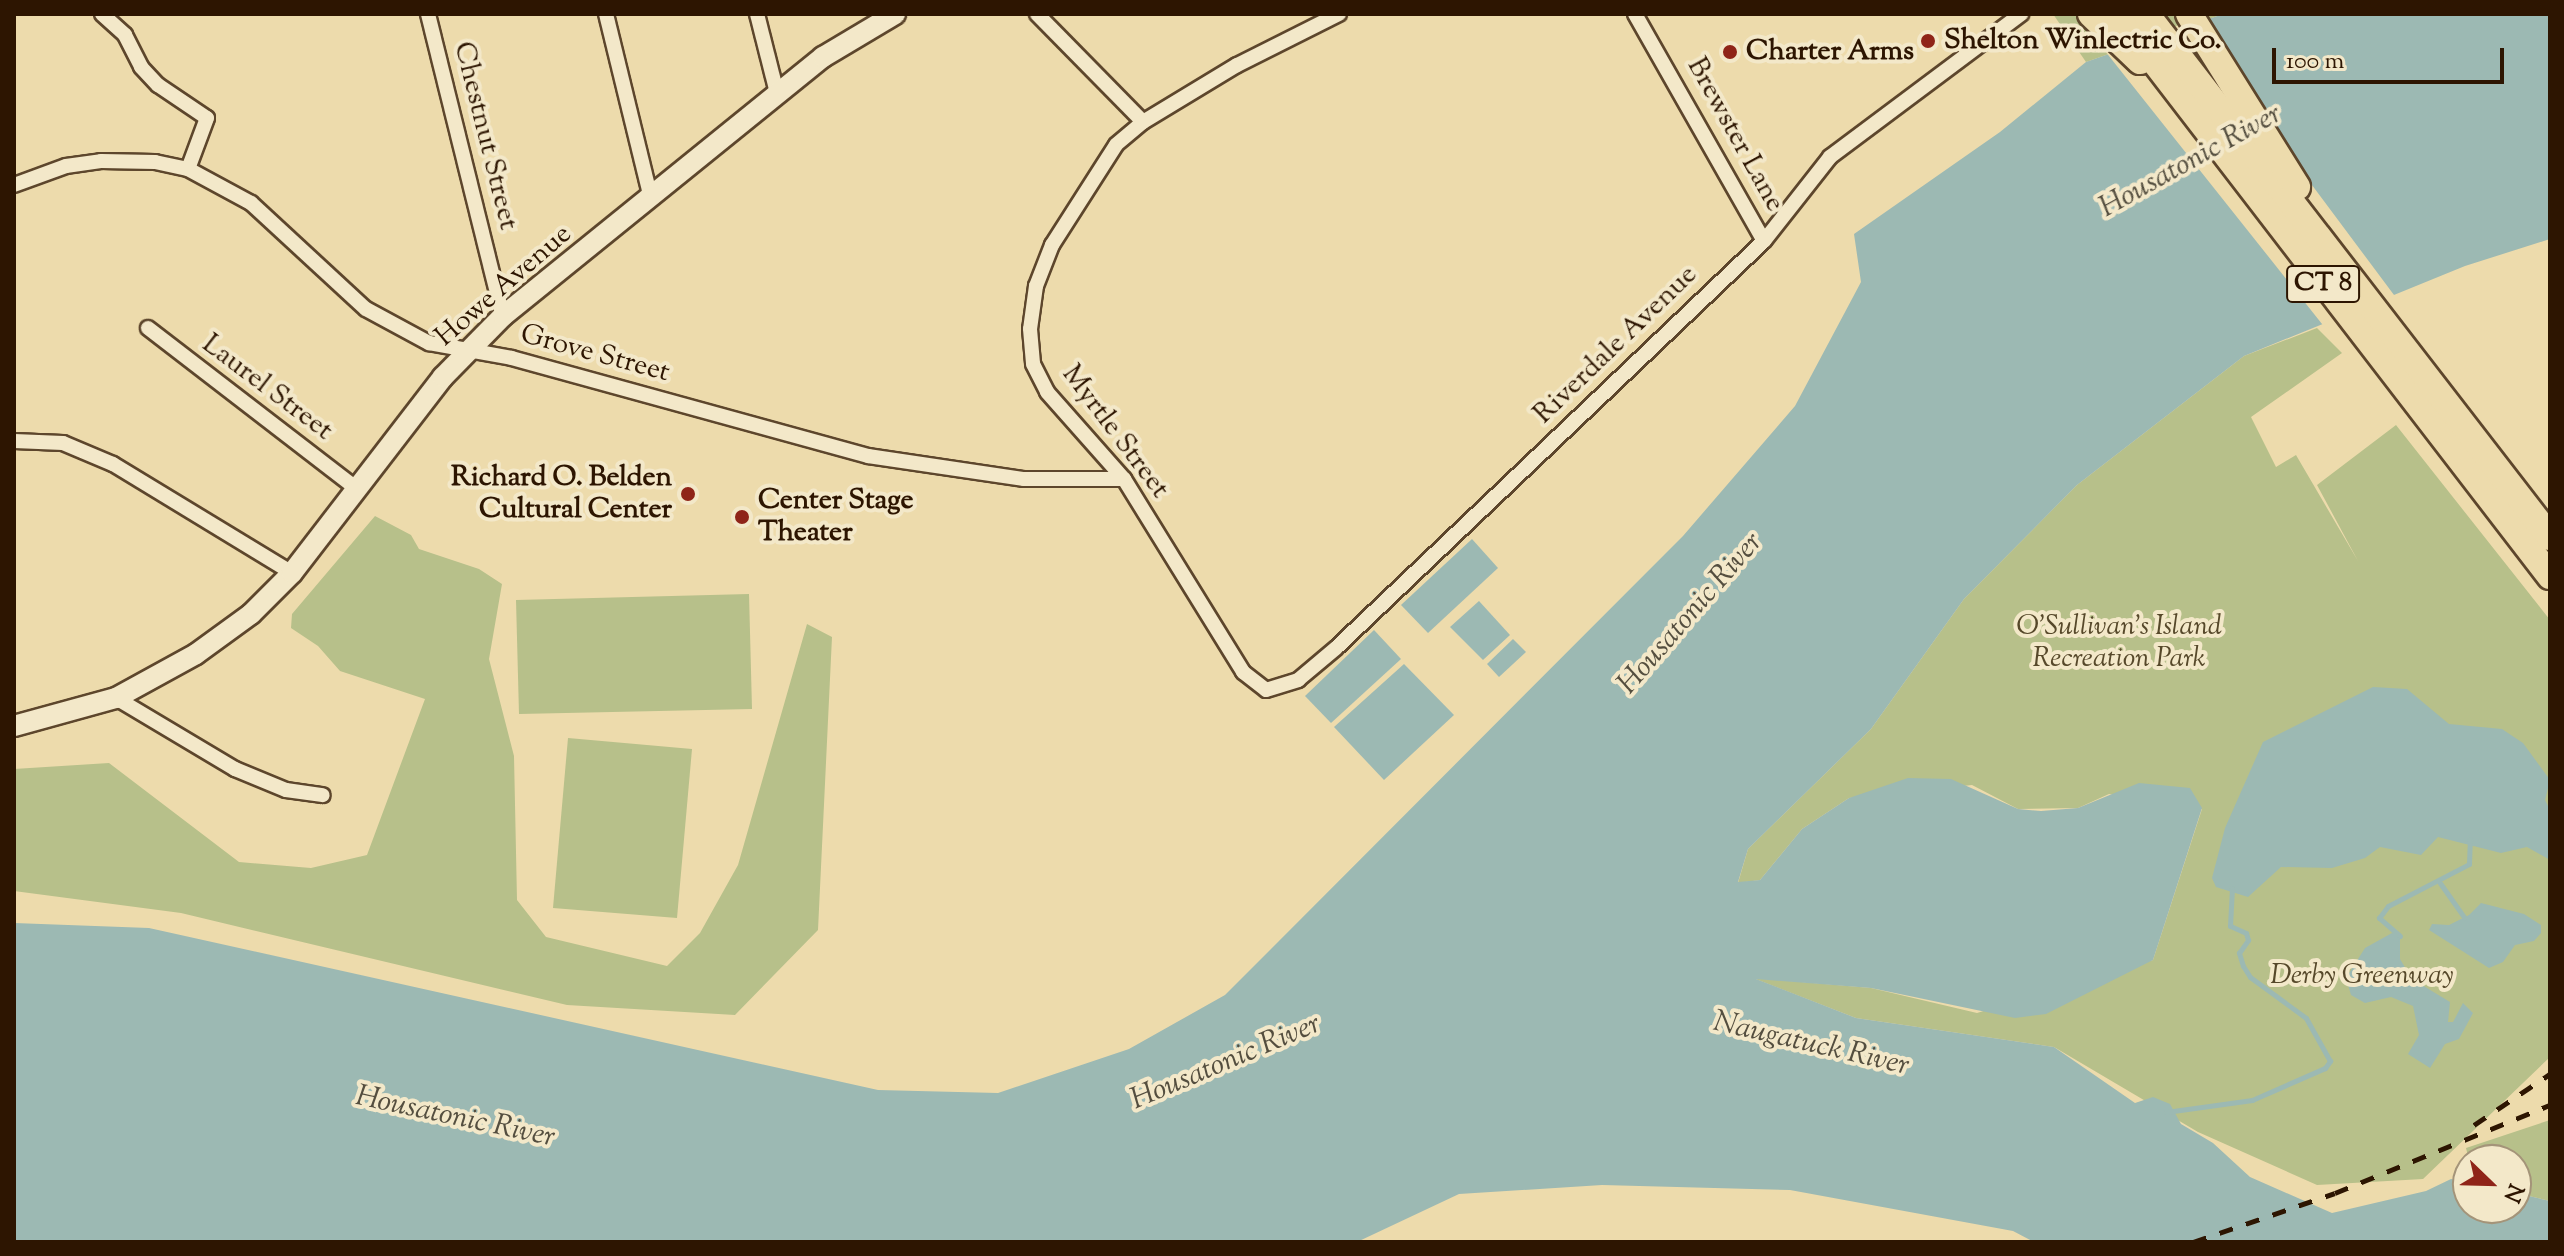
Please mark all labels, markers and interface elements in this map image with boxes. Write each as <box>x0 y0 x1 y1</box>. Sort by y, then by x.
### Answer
place label: Shelton Winlectric Co. <box>1944 24 2222 58</box>
marker: Shelton Winlectric Co. <box>1919 32 1937 50</box>
scale bar <box>2276 32 2508 82</box>
place label: Charter Arms <box>1746 35 1914 69</box>
street label: Chestnut Street <box>445 38 525 234</box>
marker: Charter Arms <box>1721 43 1739 61</box>
text: 100 m <box>2286 45 2344 79</box>
street label: Brewster Lane <box>1679 52 1791 218</box>
water label: Housatonic River <box>2094 97 2288 227</box>
street label: Howe Avenue <box>429 218 579 354</box>
street label: Riverdale Avenue <box>1527 259 1705 431</box>
road number: CT 8 <box>2285 262 2361 306</box>
street label: Grove Street <box>517 318 673 390</box>
street label: Laurel Street <box>195 328 339 448</box>
street label: Myrtle Street <box>1054 359 1176 505</box>
place label: Richard O. Belden Cultural Center <box>451 461 672 527</box>
place label: Center Stage Theater <box>758 484 914 550</box>
marker: Richard O. Belden Cultural Center <box>679 485 697 503</box>
marker: Center Stage Theater <box>733 508 751 526</box>
water label: Housatonic River <box>1611 526 1771 702</box>
park label: O'Sullivan's Island Recreation Park <box>2016 610 2222 676</box>
park label: Derby Greenway <box>2270 959 2454 993</box>
water label: Naugatuck River <box>1710 1005 1912 1085</box>
water label: Housatonic River <box>1126 1007 1326 1119</box>
water label: Housatonic River <box>352 1079 558 1157</box>
north arrow <box>2452 1144 2532 1224</box>
text: N <box>2494 1178 2530 1207</box>

